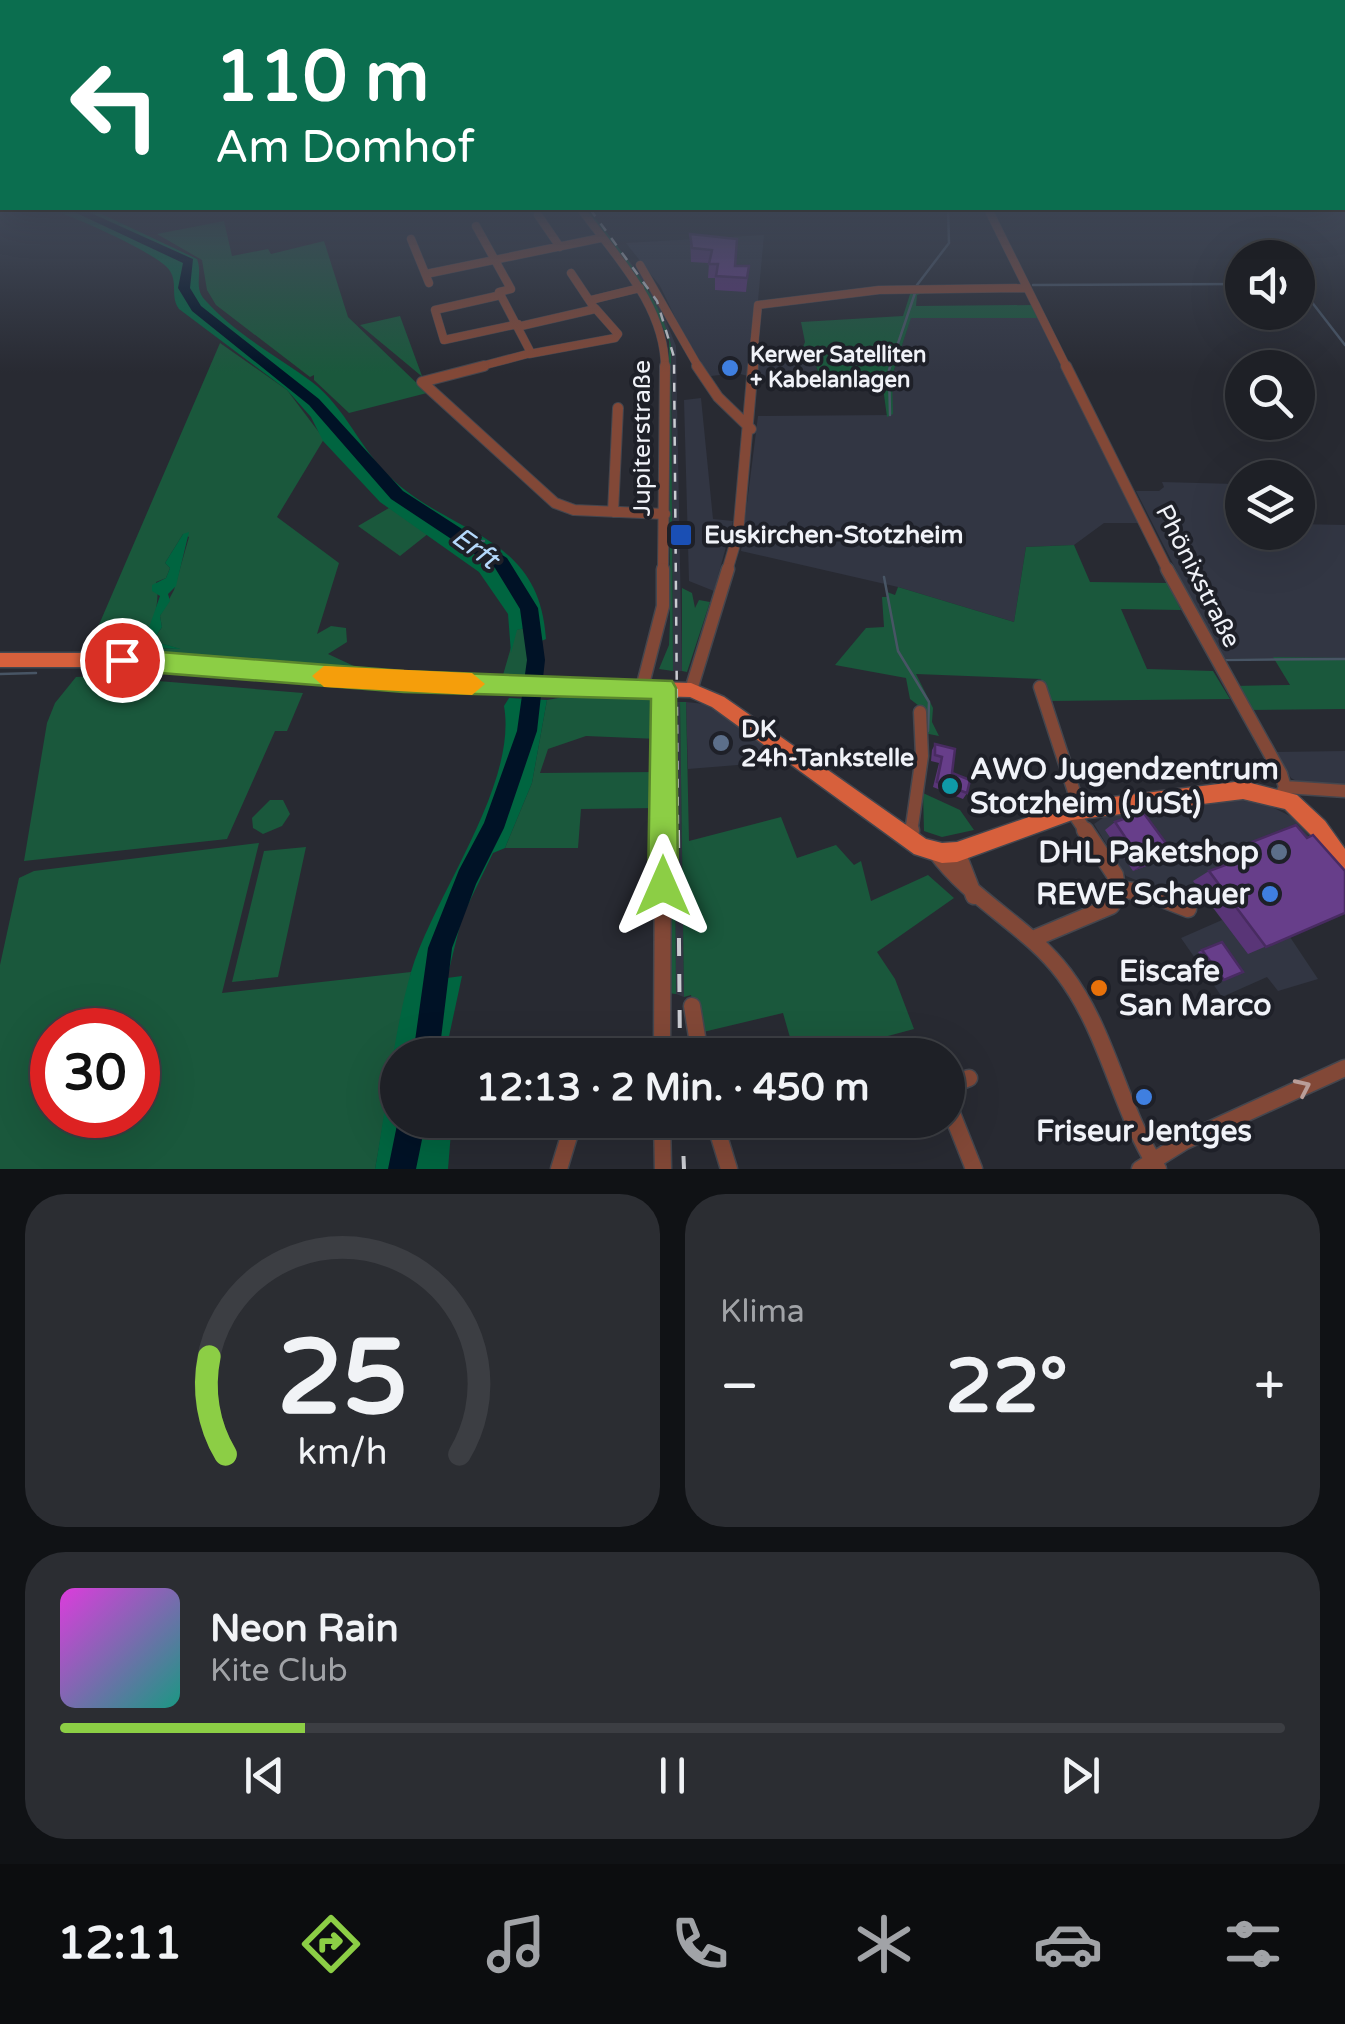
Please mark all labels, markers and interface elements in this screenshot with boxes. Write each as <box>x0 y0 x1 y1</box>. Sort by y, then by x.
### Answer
text: 110 m <box>215 36 429 120</box>
icon: left <box>50 40 180 170</box>
text: Am Domhof <box>215 121 475 175</box>
map controls <box>1225 240 1315 550</box>
button: sound <box>1225 240 1315 330</box>
place label: Kerwer Satelliten + Kabelanlagen <box>750 342 926 393</box>
button: search <box>1225 350 1315 440</box>
marker: Kerwer Satelliten + Kabelanlagen <box>719 357 741 379</box>
street label: Jupiterstraße <box>627 360 657 516</box>
button: layers <box>1225 460 1315 550</box>
street label: Phönixstraße <box>1149 499 1247 653</box>
water label: Erft <box>445 520 508 578</box>
place label: Euskirchen-Stotzheim <box>704 520 963 550</box>
marker: Euskirchen-Stotzheim <box>668 522 694 548</box>
pin <box>80 618 165 703</box>
icon: arrive <box>95 633 150 688</box>
place label: DK 24h-Tankstelle <box>741 714 914 773</box>
marker: DK 24h-Tankstelle <box>710 732 732 754</box>
place label: AWO Jugendzentrum Stotzheim (JuSt) <box>970 751 1279 822</box>
marker: AWO Jugendzentrum Stotzheim (JuSt) <box>939 775 961 797</box>
position arrow <box>611 834 715 938</box>
place label: DHL Paketshop <box>1038 834 1259 871</box>
marker: DHL Paketshop <box>1268 841 1290 863</box>
place label: REWE Schauer <box>1036 876 1250 913</box>
marker: REWE Schauer <box>1259 883 1281 905</box>
place label: Eiscafe San Marco <box>1119 953 1271 1024</box>
marker: Eiscafe San Marco <box>1088 977 1110 999</box>
speed limit sign: 30 <box>30 1008 160 1138</box>
text: 12:13 · 2 Min. · 450 m <box>476 1065 869 1111</box>
one-way arrow <box>1292 1080 1310 1100</box>
marker: Friseur Jentges <box>1133 1086 1155 1108</box>
place label: Friseur Jentges <box>1036 1113 1252 1150</box>
text: Klima <box>720 1293 805 1331</box>
text: 25 <box>277 1317 408 1442</box>
text: 22° <box>945 1342 1068 1432</box>
text: − <box>720 1354 759 1420</box>
text: + <box>1254 1354 1285 1420</box>
text: km/h <box>298 1431 387 1474</box>
text: Neon Rain <box>210 1606 399 1652</box>
text: Kite Club <box>210 1652 348 1690</box>
icon: previous <box>237 1748 292 1803</box>
icon: pause <box>645 1748 700 1803</box>
icon: next <box>1053 1748 1108 1803</box>
icon: directions <box>296 1909 366 1979</box>
icon: music <box>481 1909 551 1979</box>
icon: phone <box>665 1909 735 1979</box>
icon: climate <box>849 1909 919 1979</box>
icon: car <box>1033 1909 1103 1979</box>
icon: filters <box>1218 1909 1288 1979</box>
text: 12:11 <box>57 1917 182 1971</box>

